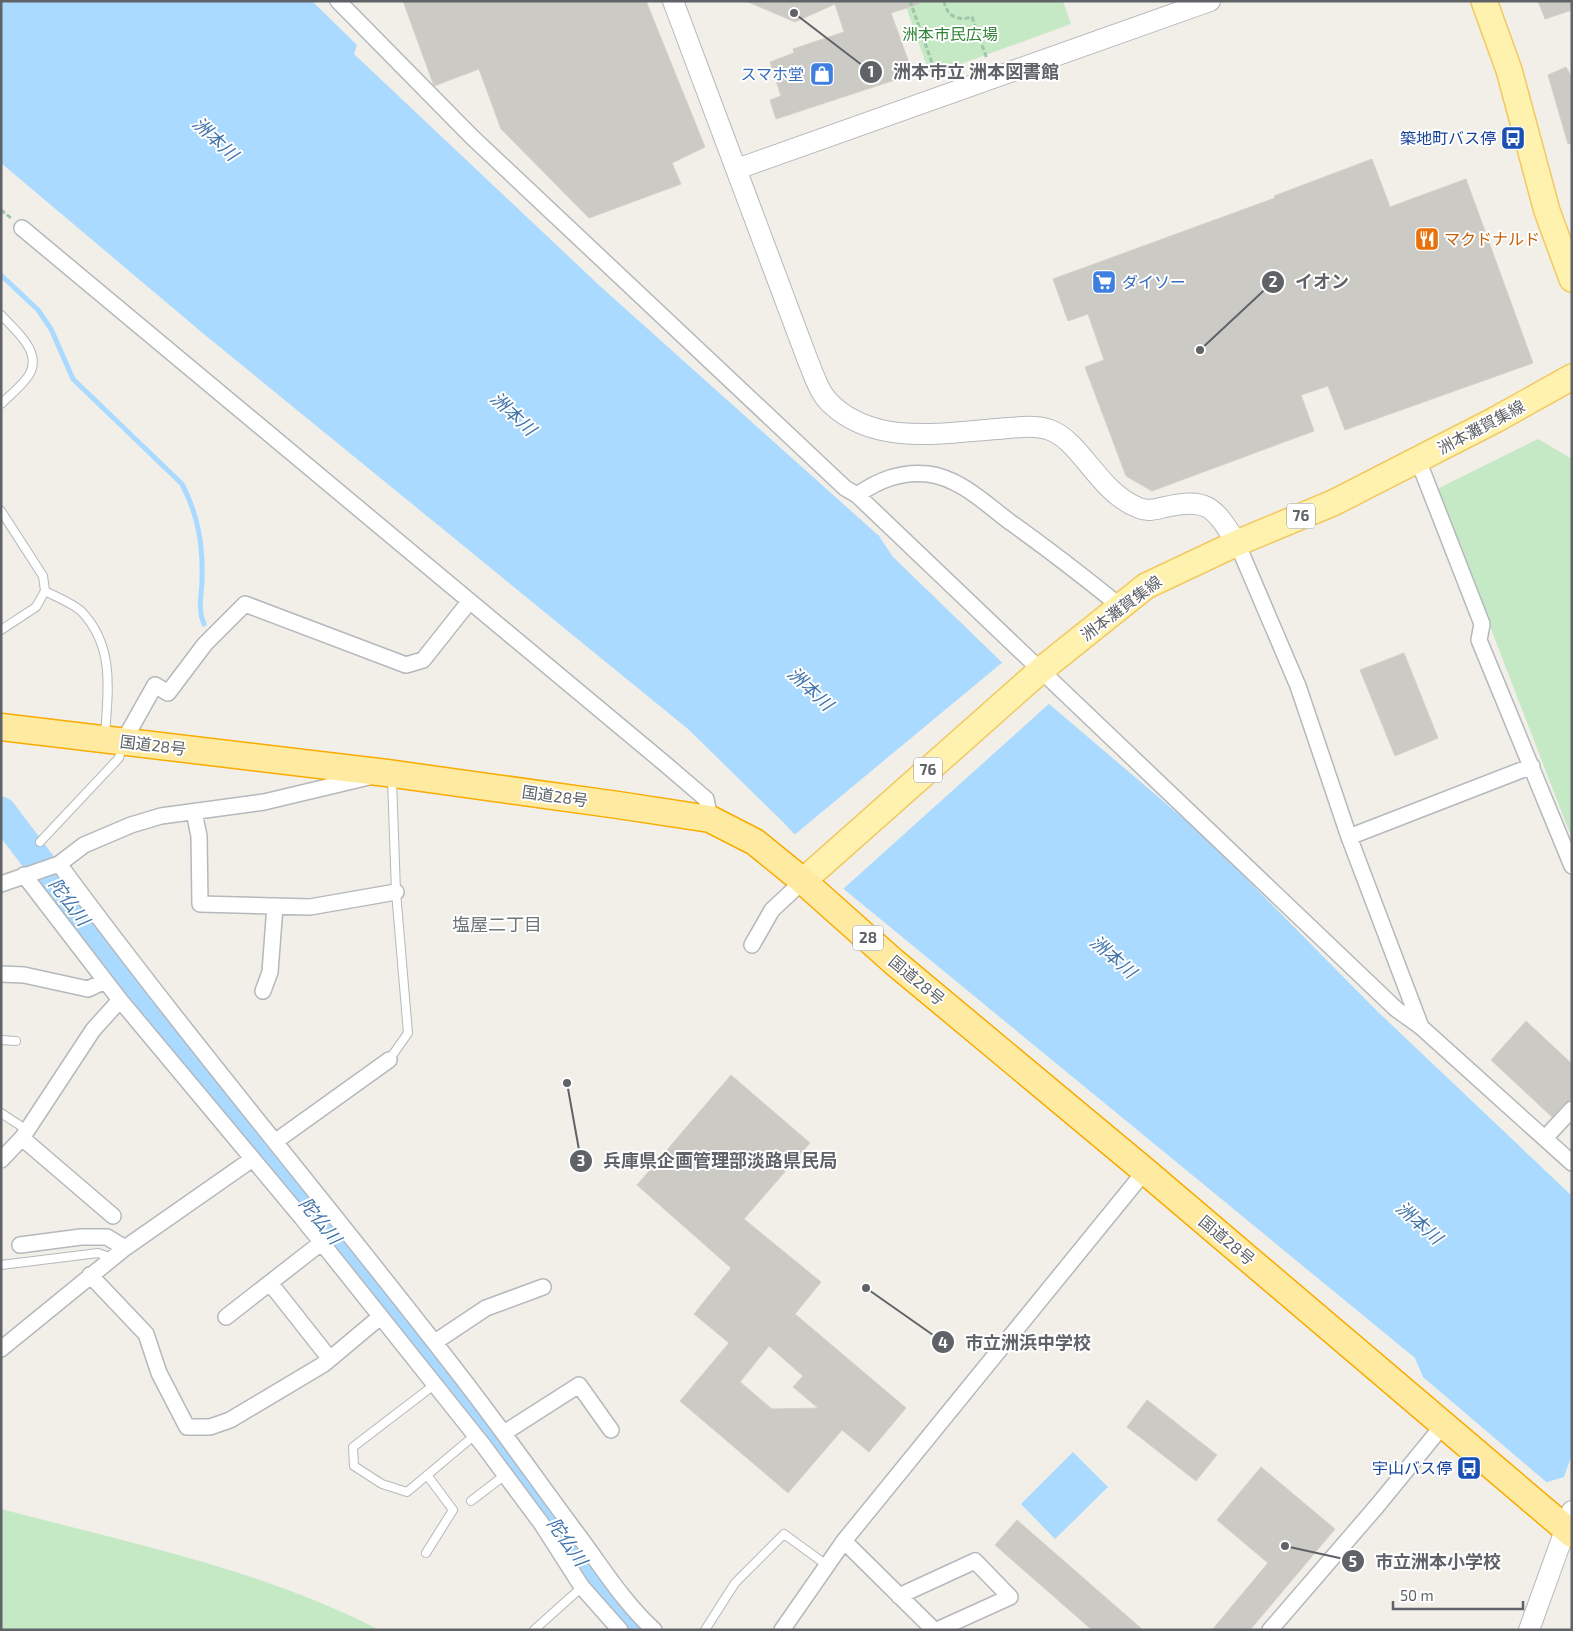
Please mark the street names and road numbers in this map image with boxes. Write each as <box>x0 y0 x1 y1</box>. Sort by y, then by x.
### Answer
street label: 洲本灘賀集線 <box>1434 396 1528 457</box>
road number: 76 <box>1287 504 1315 528</box>
street label: 洲本灘賀集線 <box>1077 571 1165 644</box>
street label: 国道28号 <box>119 731 187 758</box>
road number: 76 <box>914 758 942 782</box>
street label: 国道28号 <box>521 781 589 810</box>
road number: 28 <box>853 926 883 950</box>
street label: 国道28号 <box>886 951 949 1008</box>
street label: 国道28号 <box>1196 1211 1259 1268</box>

